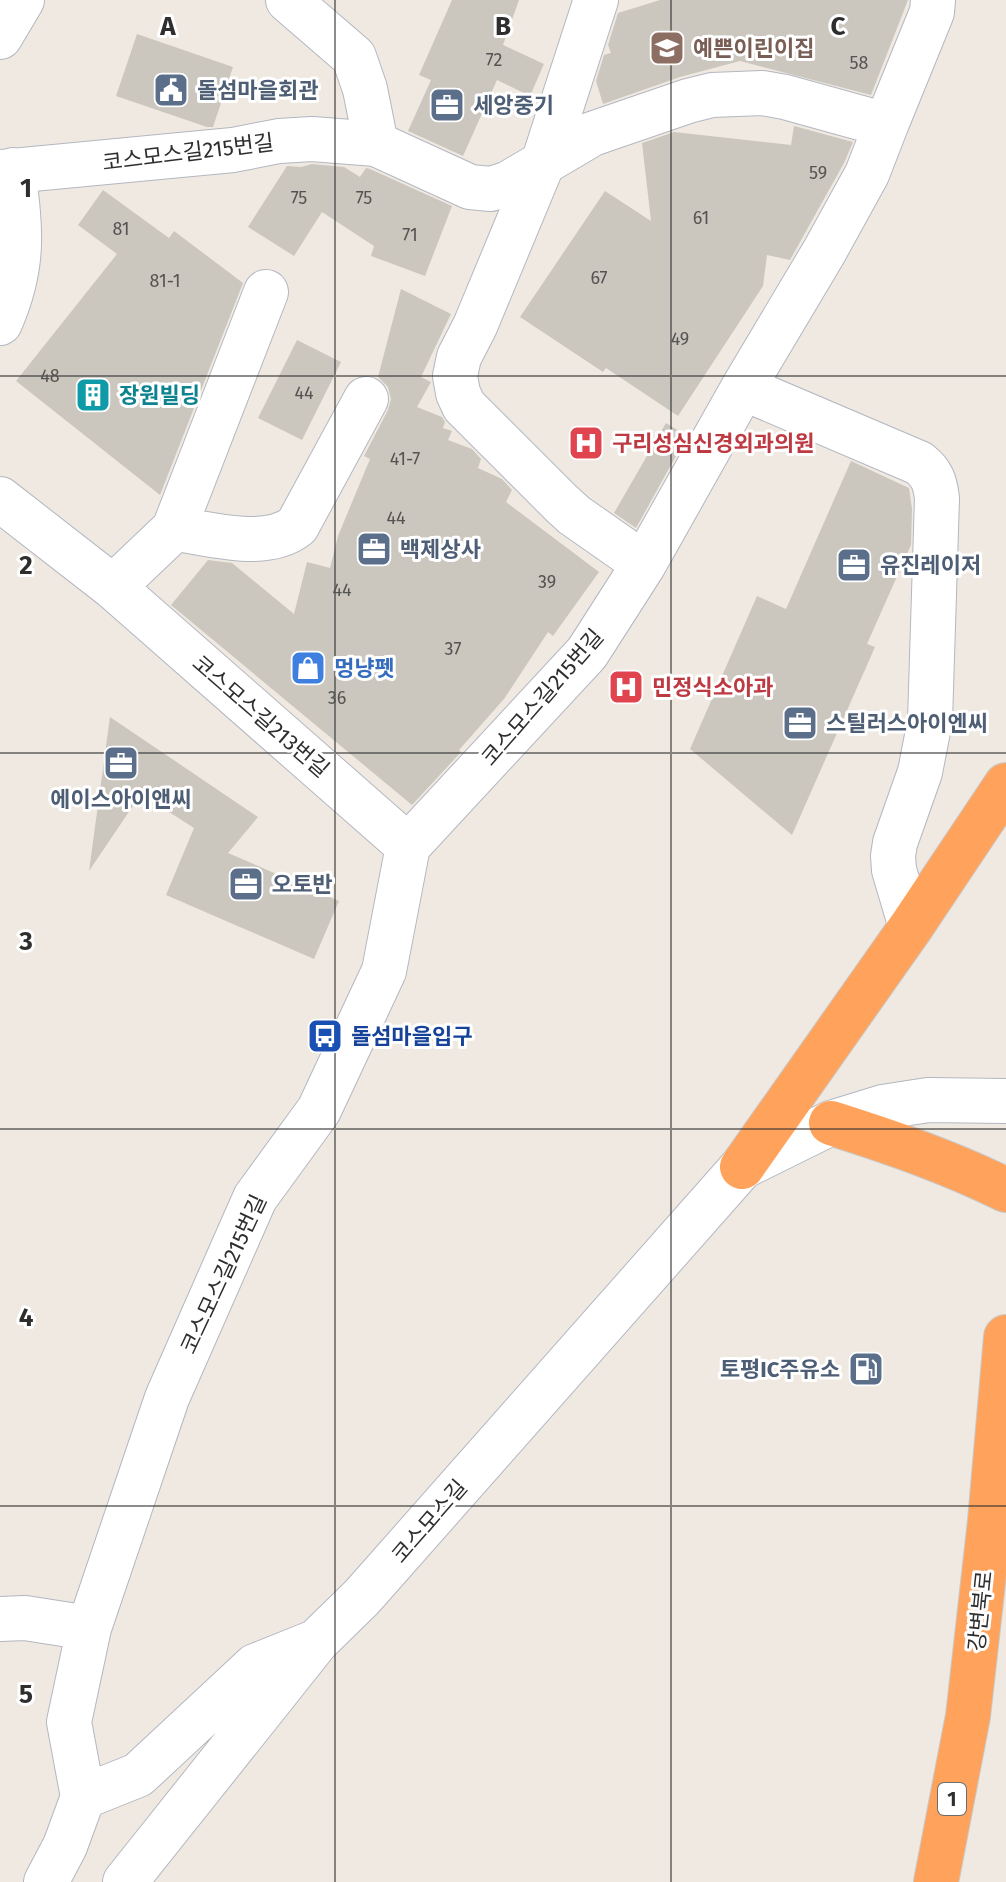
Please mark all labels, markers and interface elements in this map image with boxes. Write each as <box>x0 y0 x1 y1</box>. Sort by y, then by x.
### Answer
text: A <box>159 11 176 42</box>
text: B <box>495 11 511 42</box>
text: C <box>831 11 846 42</box>
school or university icon: 예쁜이린이집 <box>648 29 686 67</box>
place label: 예쁜이린이집 <box>693 35 814 62</box>
house number: 72 <box>486 49 502 71</box>
house number: 58 <box>850 52 869 74</box>
public building icon: 돌섬마을회관 <box>152 71 190 109</box>
place label: 돌섬마을회관 <box>197 77 318 104</box>
office icon: 세앙중기 <box>428 86 466 124</box>
place label: 세앙중기 <box>473 92 554 119</box>
street label: 코스모스길215번길 <box>101 129 275 176</box>
house number: 59 <box>809 162 827 184</box>
text: 1 <box>20 173 32 204</box>
house number: 75 <box>291 187 307 209</box>
house number: 75 <box>356 187 372 209</box>
house number: 61 <box>693 207 709 229</box>
house number: 81 <box>112 218 130 240</box>
house number: 71 <box>402 224 418 246</box>
house number: 67 <box>590 267 608 289</box>
house number: 81-1 <box>150 270 180 292</box>
house number: 49 <box>671 328 689 350</box>
house number: 48 <box>40 365 60 387</box>
building icon: 장원빌딩 <box>74 376 112 414</box>
place label: 장원빌딩 <box>119 382 200 409</box>
house number: 44 <box>294 382 314 404</box>
hospital icon: 구리성심신경외과의원 <box>567 424 605 462</box>
place label: 구리성심신경외과의원 <box>612 430 814 457</box>
house number: 41-7 <box>390 448 420 470</box>
house number: 44 <box>386 507 406 529</box>
office icon: 백제상사 <box>355 530 393 568</box>
place label: 백제상사 <box>400 536 481 563</box>
office icon: 유진레이저 <box>835 546 873 584</box>
text: 2 <box>19 550 33 581</box>
place label: 유진레이저 <box>880 552 981 579</box>
house number: 39 <box>538 571 556 593</box>
house number: 44 <box>332 579 352 601</box>
street label: 코스모스길215번길 <box>476 623 609 771</box>
house number: 37 <box>445 638 461 660</box>
shop icon: 멍냥펫 <box>289 649 327 687</box>
street label: 코스모스길213번길 <box>187 650 335 783</box>
place label: 멍냥펫 <box>334 655 395 682</box>
hospital icon: 민정식소아과 <box>607 668 645 706</box>
place label: 민정식소아과 <box>652 674 773 701</box>
house number: 36 <box>328 687 346 709</box>
office icon: 스틸러스아이엔씨 <box>781 704 819 742</box>
place label: 스틸러스아이엔씨 <box>826 710 988 737</box>
office icon: 에이스아이앤씨 <box>102 744 140 782</box>
place label: 에이스아이앤씨 <box>50 786 192 813</box>
office icon: 오토반 <box>227 865 265 903</box>
place label: 오토반 <box>272 871 333 898</box>
text: 3 <box>18 926 33 957</box>
bus stop icon: 돌섬마을입구 <box>306 1017 344 1055</box>
place label: 돌섬마을입구 <box>351 1023 472 1050</box>
street label: 코스모스길215번길 <box>175 1190 272 1358</box>
text: 4 <box>19 1302 34 1333</box>
fuel station icon: 토평IC주유소 <box>847 1350 885 1388</box>
place label: 토평IC주유소 <box>720 1356 840 1383</box>
street label: 코스모스길 <box>386 1474 473 1568</box>
street label: 강변북로 <box>963 1569 998 1653</box>
text: 5 <box>19 1679 33 1710</box>
road number: 1 <box>938 1783 966 1815</box>

